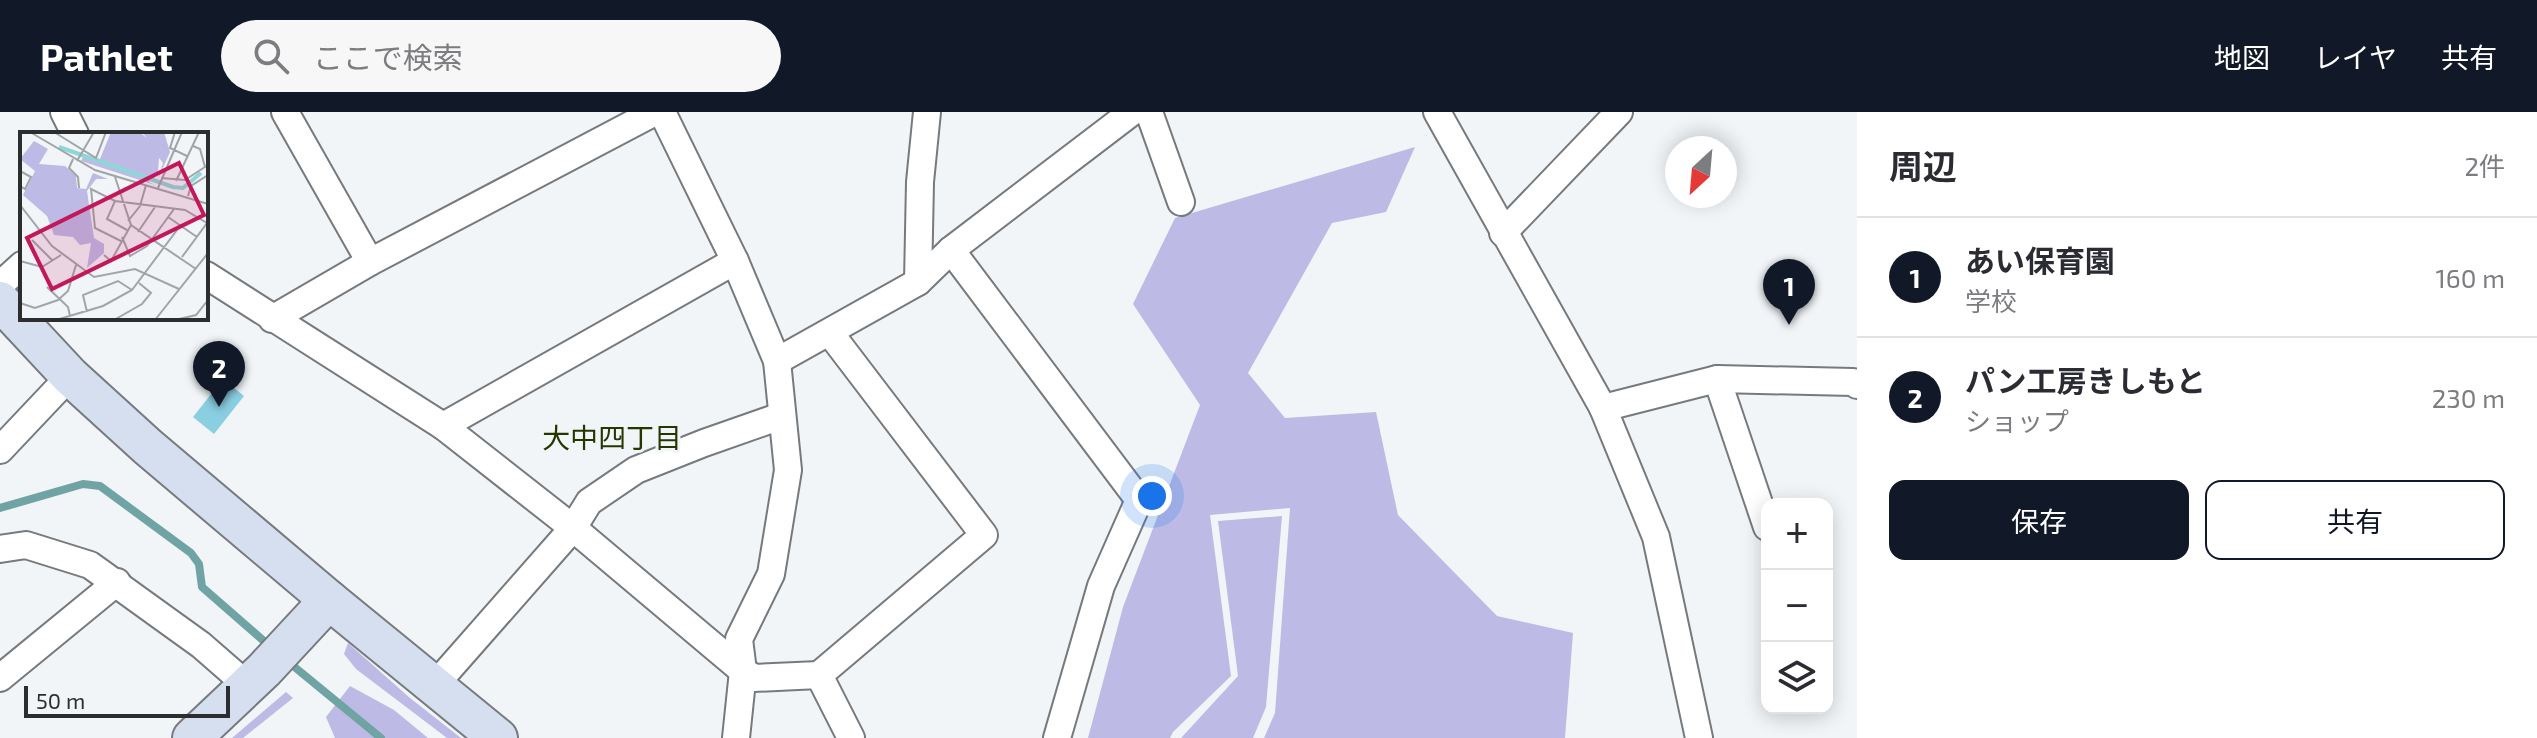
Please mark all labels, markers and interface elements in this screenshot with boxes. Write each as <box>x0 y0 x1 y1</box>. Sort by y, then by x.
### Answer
search box <box>221 20 781 92</box>
text: Pathlet <box>40 33 173 79</box>
icon: search <box>249 34 293 78</box>
text: ここで検索 <box>313 39 463 75</box>
text: 地図 <box>2214 40 2270 74</box>
text: レイヤ <box>2314 40 2397 74</box>
text: 共有 <box>2441 40 2497 74</box>
inset map <box>20 132 208 320</box>
north arrow <box>1665 136 1737 208</box>
text: 周辺 <box>1889 145 1957 186</box>
text: 2件 <box>2464 150 2505 181</box>
text: あい保育園 <box>1965 242 2115 278</box>
pin: 1 <box>1763 259 1815 325</box>
text: 1 <box>1909 262 1921 293</box>
text: 160 m <box>2436 262 2505 293</box>
text: 学校 <box>1965 285 2017 316</box>
pin: 2 <box>193 341 245 407</box>
text: パン工房きしもと <box>1965 362 2206 398</box>
text: 2 <box>1907 382 1923 413</box>
text: 230 m <box>2432 382 2505 413</box>
text: ショップ <box>1965 405 2069 436</box>
district label: 大中四丁目 <box>542 420 682 454</box>
your location <box>1132 476 1172 516</box>
button: 保存 <box>1889 480 2189 560</box>
button: 共有 <box>2205 480 2505 560</box>
map controls <box>1761 498 1833 714</box>
button: + <box>1761 498 1833 570</box>
button: − <box>1761 570 1833 642</box>
button: layers <box>1761 642 1833 714</box>
scale bar <box>24 682 230 718</box>
text: 50 m <box>36 687 85 713</box>

